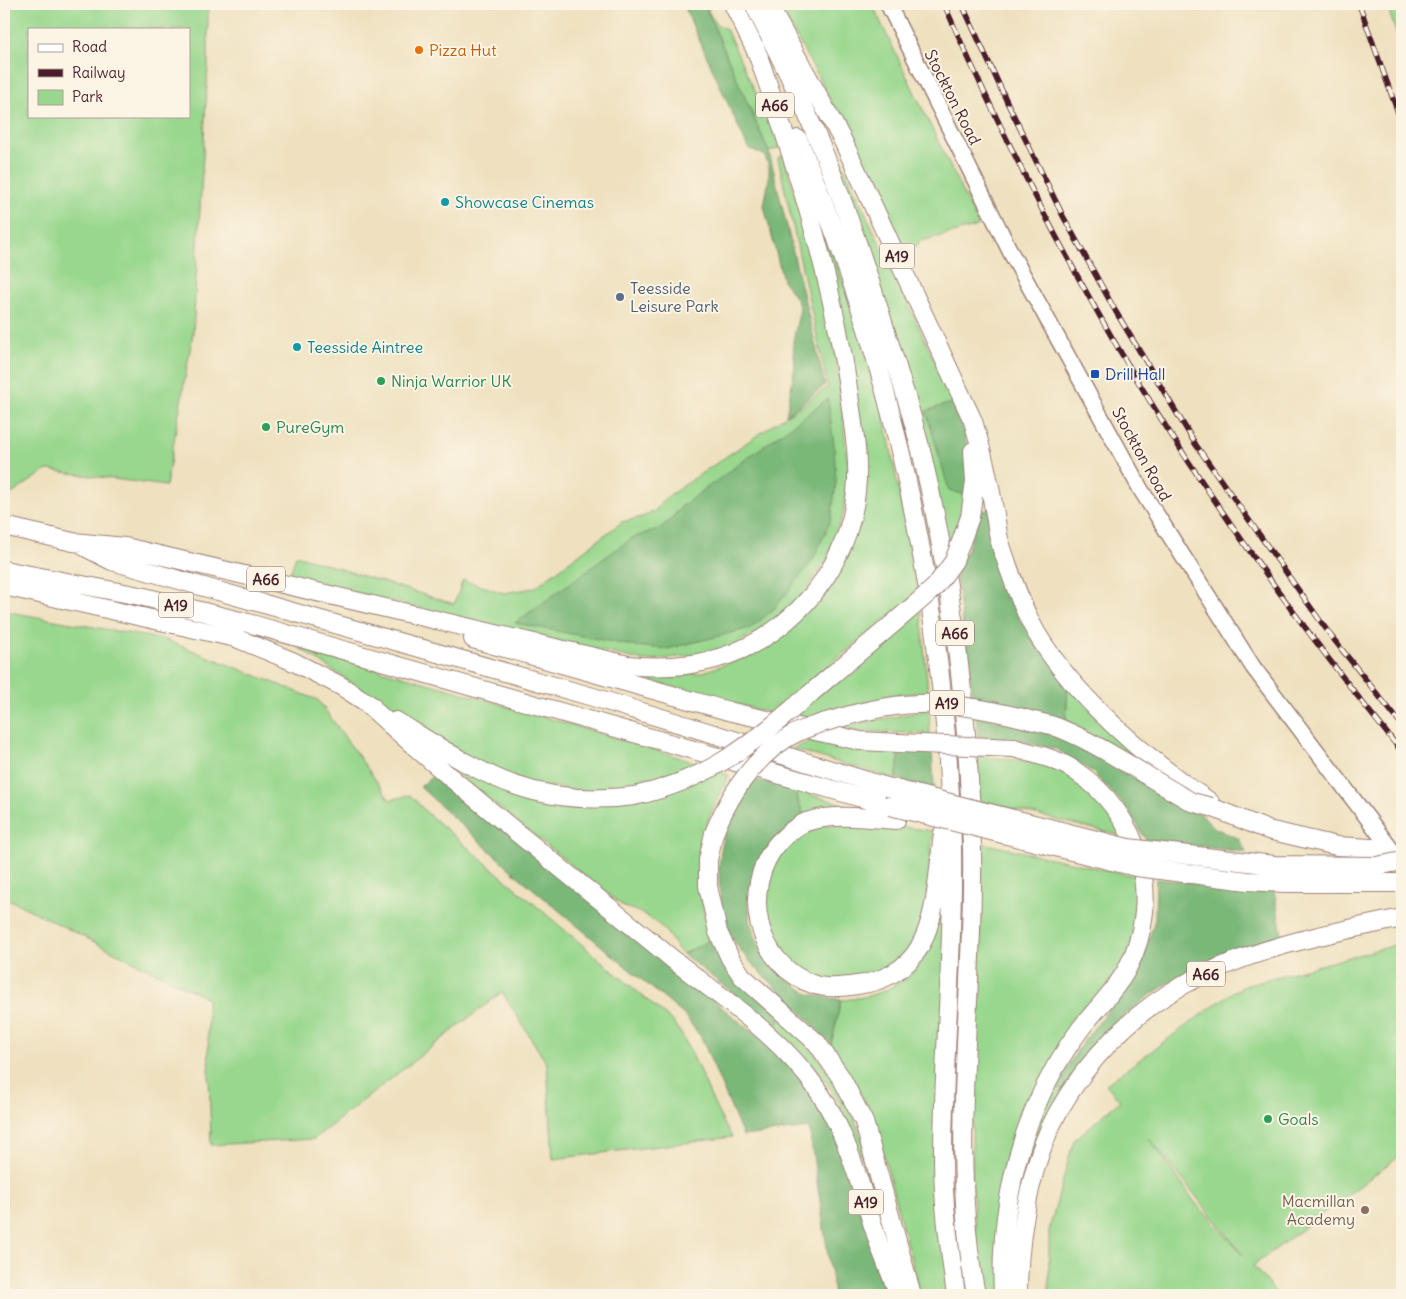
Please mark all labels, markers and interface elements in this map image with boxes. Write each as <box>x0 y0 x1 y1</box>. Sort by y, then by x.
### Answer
legend <box>28 28 190 118</box>
text: Road <box>72 37 107 56</box>
place label: Pizza Hut <box>429 40 497 60</box>
marker: Pizza Hut <box>413 44 425 56</box>
street label: Stockton Road <box>920 46 986 148</box>
text: Railway <box>72 63 126 82</box>
text: Park <box>72 87 103 106</box>
road number: A66 <box>756 92 794 118</box>
place label: Showcase Cinemas <box>455 192 594 212</box>
marker: Showcase Cinemas <box>439 196 451 208</box>
road number: A19 <box>880 244 914 268</box>
place label: Teesside Leisure Park <box>630 278 719 316</box>
marker: Teesside Leisure Park <box>614 291 626 303</box>
place label: Teesside Aintree <box>307 337 423 357</box>
marker: Teesside Aintree <box>291 341 303 353</box>
place label: Drill Hall <box>1105 364 1165 384</box>
marker: Drill Hall <box>1089 368 1101 380</box>
place label: Ninja Warrior UK <box>391 371 511 391</box>
marker: Ninja Warrior UK <box>375 375 387 387</box>
street label: Stockton Road <box>1108 404 1176 504</box>
place label: PureGym <box>276 417 344 437</box>
marker: PureGym <box>260 421 272 433</box>
road number: A66 <box>247 566 285 592</box>
road number: A19 <box>158 592 194 618</box>
road number: A66 <box>936 620 974 646</box>
road number: A19 <box>930 690 964 716</box>
road number: A66 <box>1187 962 1225 986</box>
place label: Goals <box>1278 1109 1319 1129</box>
marker: Goals <box>1262 1113 1274 1125</box>
road number: A19 <box>848 1190 884 1214</box>
place label: Macmillan Academy <box>1282 1191 1355 1229</box>
marker: Macmillan Academy <box>1359 1204 1371 1216</box>

